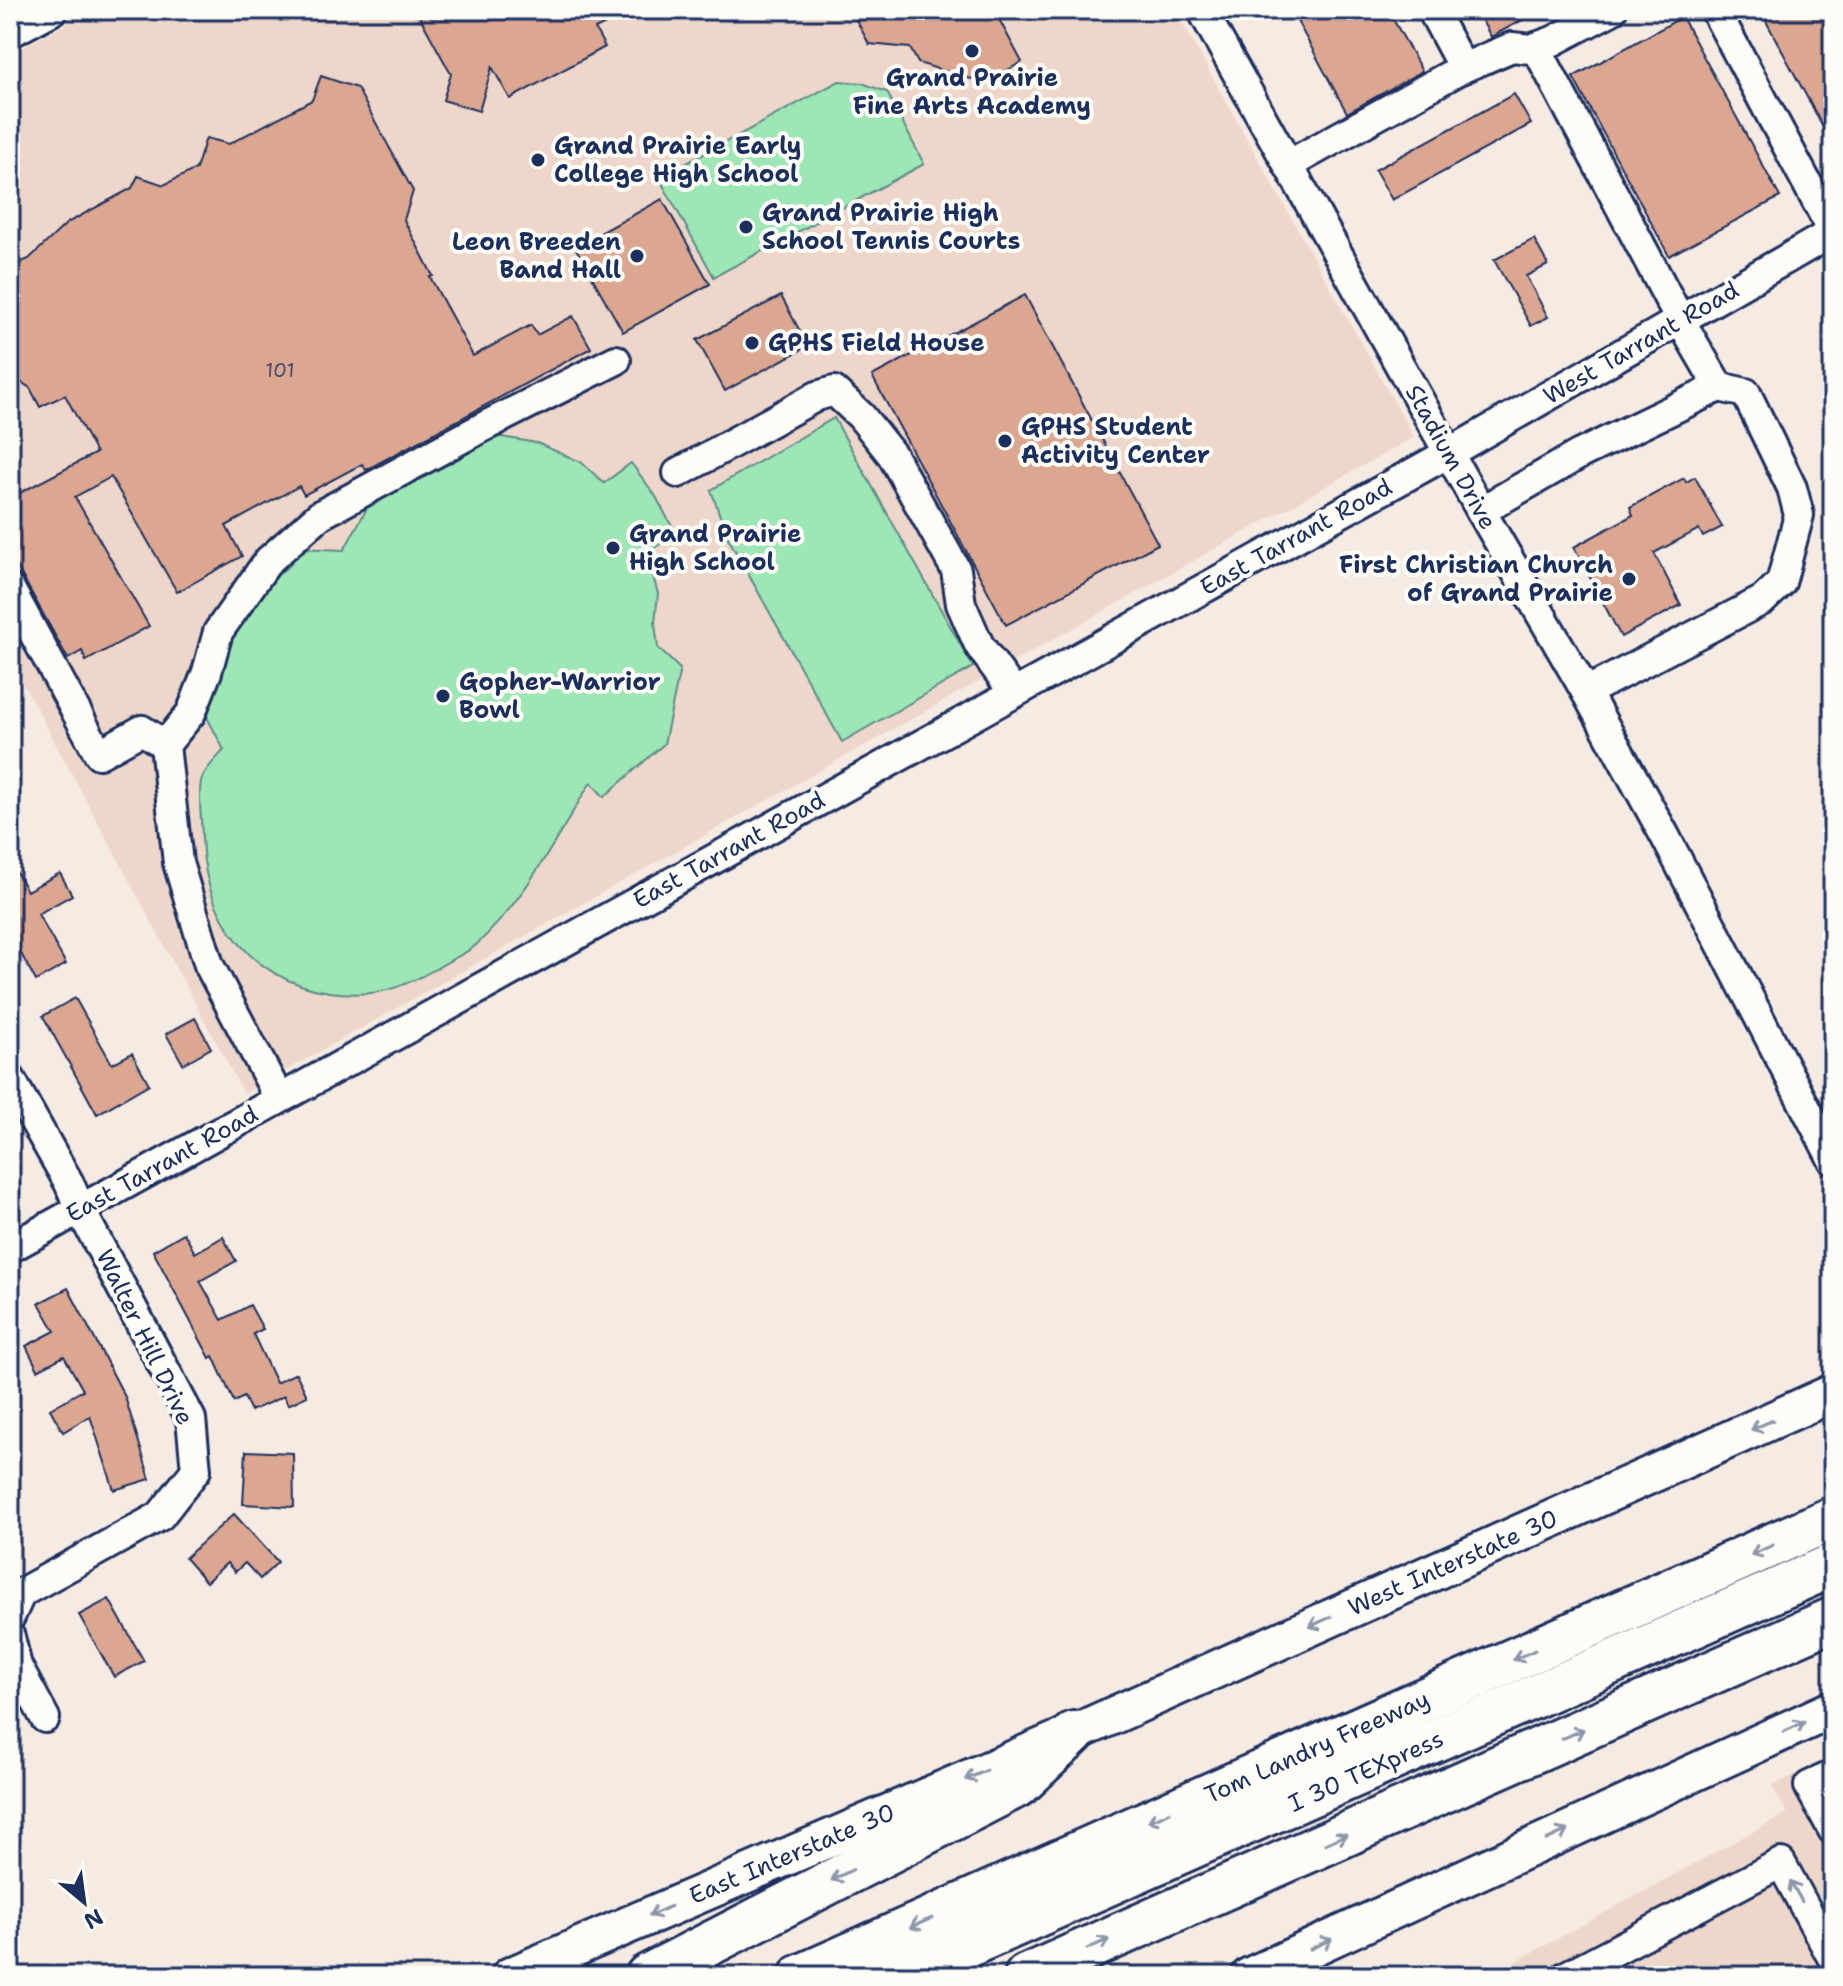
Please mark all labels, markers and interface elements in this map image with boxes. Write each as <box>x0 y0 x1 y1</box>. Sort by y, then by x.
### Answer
marker: Grand Prairie Fine Arts Academy <box>963 42 981 60</box>
place label: Grand Prairie Fine Arts Academy <box>853 62 1091 122</box>
place label: Grand Prairie Early College High School <box>554 130 802 190</box>
marker: Grand Prairie Early College High School <box>529 151 547 169</box>
place label: Grand Prairie High School Tennis Courts <box>762 197 1020 257</box>
marker: Grand Prairie High School Tennis Courts <box>737 218 755 236</box>
place label: Leon Breeden Band Hall <box>452 226 621 286</box>
marker: Leon Breeden Band Hall <box>628 247 646 265</box>
street label: West Tarrant Road <box>1537 274 1745 412</box>
place label: GPHS Field House <box>768 327 985 359</box>
marker: GPHS Field House <box>743 334 761 352</box>
house number: 101 <box>265 357 295 383</box>
street label: Stadium Drive <box>1398 379 1504 535</box>
place label: GPHS Student Activity Center <box>1021 411 1210 471</box>
marker: GPHS Student Activity Center <box>996 432 1014 450</box>
street label: East Tarrant Road <box>1194 471 1398 603</box>
place label: Grand Prairie High School <box>629 518 801 578</box>
marker: Grand Prairie High School <box>604 539 622 557</box>
place label: First Christian Church of Grand Prairie <box>1339 549 1613 609</box>
marker: First Christian Church of Grand Prairie <box>1620 570 1638 588</box>
place label: Gopher-Warrior Bowl <box>459 666 661 726</box>
marker: Gopher-Warrior Bowl <box>434 687 452 705</box>
street label: East Tarrant Road <box>627 784 831 916</box>
street label: East Tarrant Road <box>60 1098 264 1230</box>
street label: Walter Hill Drive <box>89 1244 201 1430</box>
one-way arrow <box>1750 1418 1774 1433</box>
street label: West Interstate 30 <box>1343 1502 1563 1624</box>
one-way arrow <box>1750 1543 1774 1558</box>
one-way arrow <box>1308 1616 1333 1631</box>
one-way arrow <box>1512 1649 1537 1664</box>
street label: Tom Landry Freeway <box>1199 1683 1435 1811</box>
one-way arrow <box>1782 1719 1806 1734</box>
street label: I 30 TEXpress <box>1283 1723 1449 1819</box>
one-way arrow <box>1561 1726 1585 1741</box>
one-way arrow <box>964 1768 989 1783</box>
street label: East Interstate 30 <box>684 1796 900 1912</box>
one-way arrow <box>1147 1811 1171 1826</box>
one-way arrow <box>1545 1827 1569 1842</box>
one-way arrow <box>1323 1831 1347 1846</box>
north arrow <box>44 1862 124 1942</box>
one-way arrow <box>831 1868 855 1884</box>
one-way arrow <box>1787 1879 1803 1903</box>
text: N <box>79 1902 108 1936</box>
one-way arrow <box>648 1904 672 1919</box>
one-way arrow <box>909 1916 934 1931</box>
one-way arrow <box>1308 1935 1333 1950</box>
one-way arrow <box>1085 1936 1110 1951</box>

